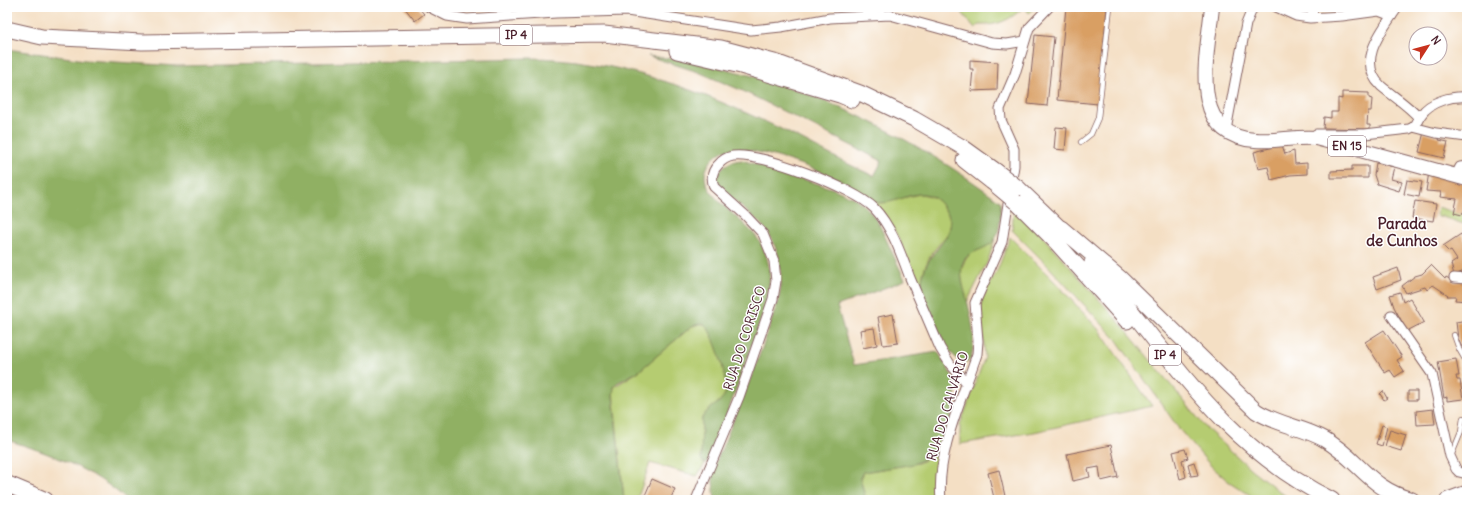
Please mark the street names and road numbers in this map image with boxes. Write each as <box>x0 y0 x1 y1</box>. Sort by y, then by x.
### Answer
road number: IP 4 <box>500 25 532 45</box>
road number: EN 15 <box>1328 136 1366 156</box>
street label: RUA DO CORISCO <box>720 284 769 393</box>
road number: IP 4 <box>1149 345 1181 365</box>
street label: RUA DO CALVÁRIO <box>922 349 972 463</box>

